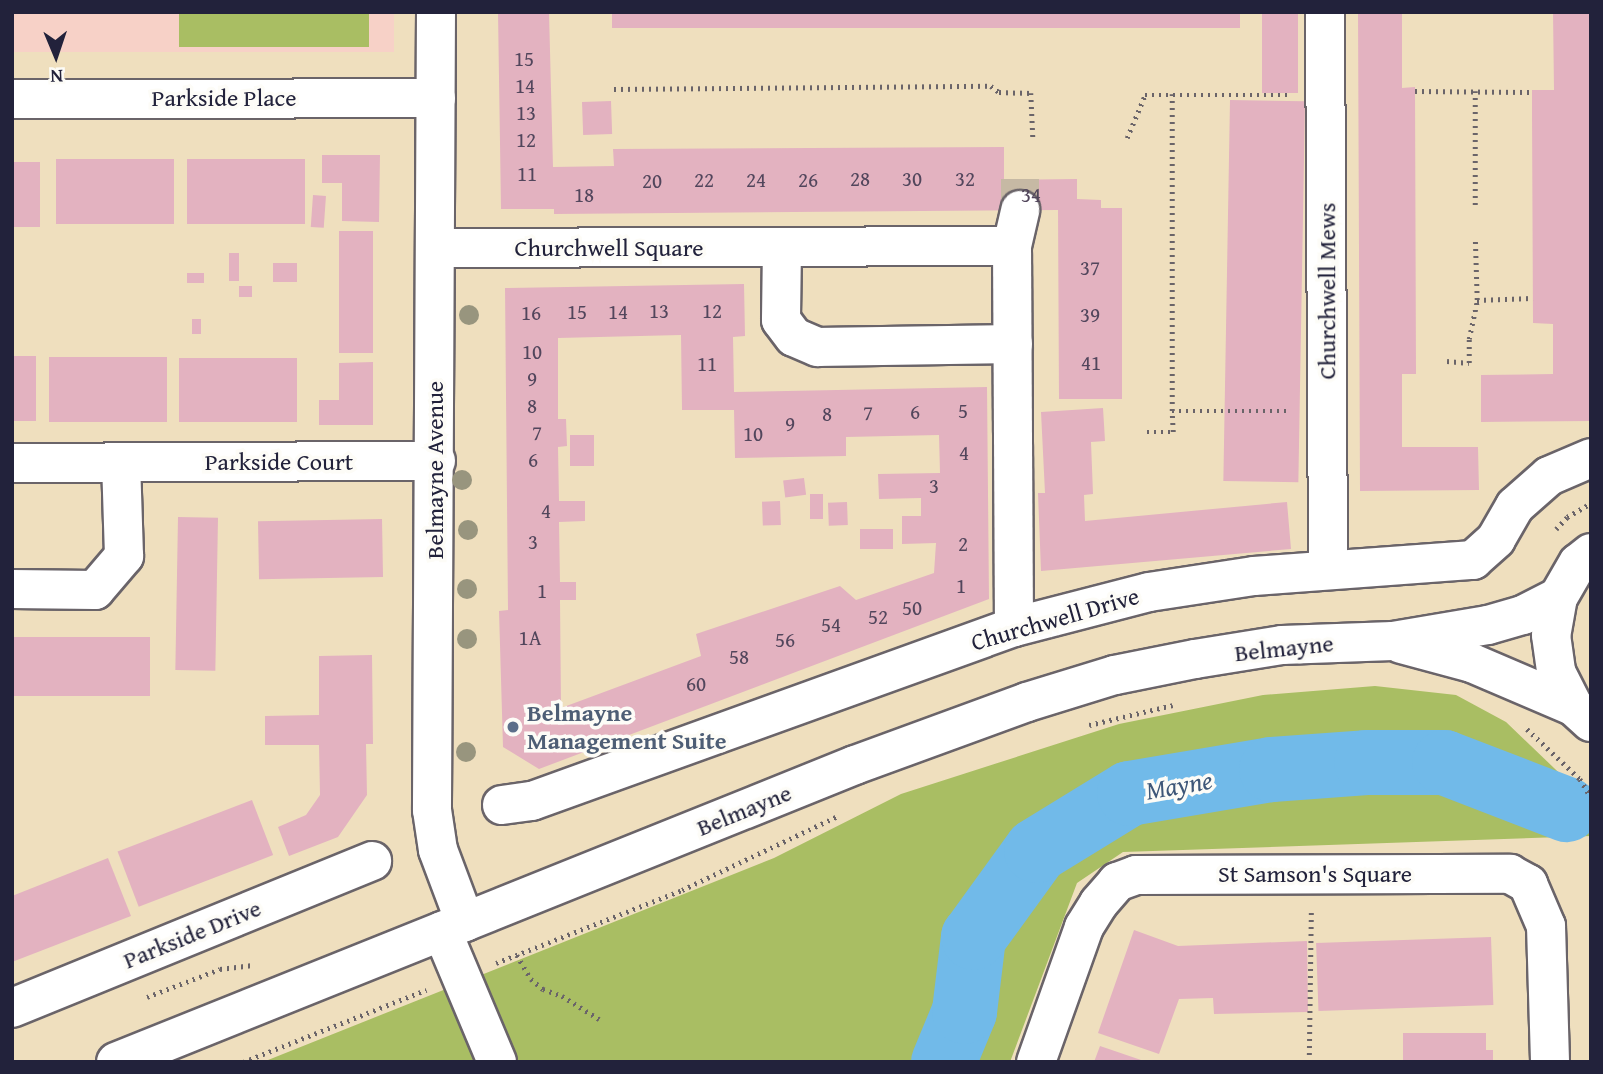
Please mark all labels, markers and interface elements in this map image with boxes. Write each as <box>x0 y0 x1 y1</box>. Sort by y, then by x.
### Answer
north arrow <box>21 21 91 91</box>
house number: 15 <box>514 46 534 72</box>
text: N <box>50 63 64 91</box>
house number: 14 <box>515 73 535 99</box>
street label: Parkside Place <box>152 84 296 112</box>
house number: 13 <box>516 100 536 126</box>
house number: 12 <box>516 127 536 153</box>
house number: 11 <box>517 161 537 187</box>
house number: 28 <box>850 166 870 192</box>
house number: 30 <box>902 166 922 192</box>
house number: 32 <box>955 166 975 192</box>
house number: 22 <box>694 167 714 193</box>
house number: 24 <box>746 167 766 193</box>
house number: 26 <box>798 167 818 193</box>
house number: 20 <box>642 168 662 194</box>
house number: 18 <box>574 182 594 208</box>
house number: 34 <box>1021 182 1041 208</box>
street label: Churchwell Mews <box>1313 203 1341 379</box>
street label: Churchwell Square <box>515 234 703 262</box>
house number: 37 <box>1080 255 1100 281</box>
house number: 13 <box>649 298 669 324</box>
house number: 12 <box>702 298 722 324</box>
house number: 15 <box>567 299 587 325</box>
house number: 14 <box>608 299 628 325</box>
house number: 16 <box>521 300 541 326</box>
house number: 39 <box>1080 302 1100 328</box>
house number: 10 <box>522 339 542 365</box>
house number: 41 <box>1081 350 1101 376</box>
house number: 11 <box>697 351 717 377</box>
house number: 9 <box>527 366 537 392</box>
street label: Belmayne Avenue <box>421 381 449 559</box>
house number: 8 <box>527 393 537 419</box>
house number: 5 <box>958 398 968 424</box>
house number: 6 <box>910 399 920 425</box>
house number: 7 <box>863 400 873 426</box>
house number: 8 <box>822 401 832 427</box>
house number: 9 <box>785 411 795 437</box>
house number: 7 <box>532 420 542 446</box>
house number: 10 <box>743 421 763 447</box>
house number: 4 <box>959 440 969 466</box>
house number: 6 <box>528 447 538 473</box>
street label: Parkside Court <box>205 448 353 476</box>
house number: 3 <box>929 473 939 499</box>
house number: 4 <box>541 498 551 524</box>
house number: 3 <box>528 529 538 555</box>
house number: 2 <box>958 531 968 557</box>
house number: 1 <box>956 573 966 599</box>
house number: 1 <box>537 578 547 604</box>
street label: Churchwell Drive <box>968 581 1142 657</box>
house number: 50 <box>902 595 922 621</box>
house number: 52 <box>868 604 888 630</box>
house number: 54 <box>821 612 841 638</box>
house number: 1A <box>519 625 541 651</box>
house number: 56 <box>775 627 795 653</box>
street label: Belmayne <box>1233 628 1335 668</box>
house number: 58 <box>729 644 749 670</box>
house number: 60 <box>686 671 706 697</box>
place label: Belmayne Management Suite <box>527 699 726 755</box>
marker: Belmayne Management Suite <box>505 719 521 735</box>
water label: Mayne <box>1143 764 1215 806</box>
street label: Belmayne <box>693 778 795 842</box>
street label: St Samson's Square <box>1218 860 1412 888</box>
street label: Parkside Drive <box>119 893 265 975</box>

